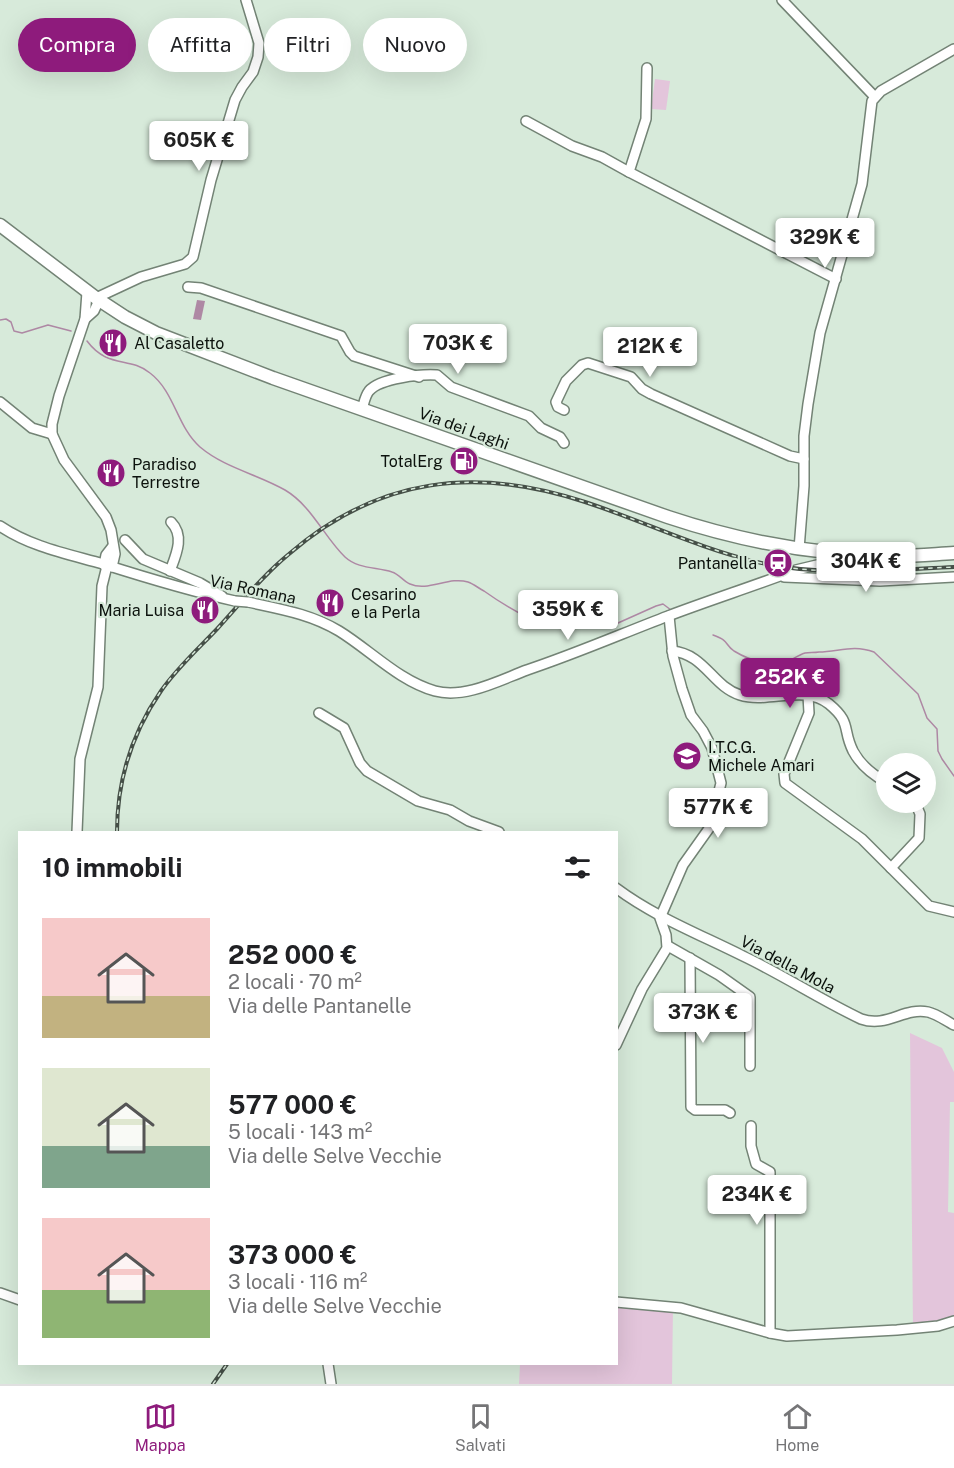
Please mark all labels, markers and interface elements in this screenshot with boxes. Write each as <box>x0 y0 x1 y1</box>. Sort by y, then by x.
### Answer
chip: Compra <box>18 18 136 72</box>
chip: Affitta <box>148 18 252 72</box>
chip: Filtri <box>264 18 351 72</box>
chip: Nuovo <box>363 18 467 72</box>
pin: 605K € <box>150 121 248 172</box>
text: 605K € <box>163 128 235 152</box>
pin: 329K € <box>776 218 874 269</box>
text: 329K € <box>789 225 861 249</box>
pin: 703K € <box>409 324 507 375</box>
restaurant icon: Al Casaletto <box>97 327 129 359</box>
pin: 212K € <box>601 327 699 378</box>
text: 703K € <box>423 331 493 355</box>
place label: Al Casaletto <box>134 334 224 353</box>
text: 212K € <box>617 334 683 358</box>
street label: Via dei Laghi <box>416 403 512 454</box>
fuel station icon: TotalErg <box>448 445 480 477</box>
place label: TotalErg <box>380 452 443 471</box>
place label: Paradiso Terrestre <box>132 455 200 492</box>
restaurant icon: Paradiso Terrestre <box>95 457 127 489</box>
pin: 304K € <box>817 542 915 593</box>
station icon: Pantanella <box>762 547 794 579</box>
text: 304K € <box>830 549 902 573</box>
place label: Pantanella <box>678 554 757 573</box>
street label: Via Romana <box>208 571 298 608</box>
place label: Cesarino e la Perla <box>351 585 420 622</box>
restaurant icon: Cesarino e la Perla <box>314 587 346 619</box>
pin: 359K € <box>519 590 617 641</box>
restaurant icon: Maria Luisa <box>189 594 221 626</box>
text: 359K € <box>532 597 604 621</box>
place label: Maria Luisa <box>98 601 184 620</box>
pin: 252K € <box>741 658 839 709</box>
text: 252K € <box>755 665 825 689</box>
place label: I.T.C.G. Michele Amari <box>708 738 815 775</box>
school or university icon: I.T.C.G. Michele Amari <box>671 740 703 772</box>
map controls <box>876 753 936 813</box>
button: layers <box>876 753 936 813</box>
pin: 577K € <box>669 788 767 839</box>
text: 577K € <box>683 795 753 819</box>
icon: filters <box>561 851 594 884</box>
text: 10 immobili <box>42 852 183 883</box>
street label: Via della Mola <box>737 931 838 997</box>
text: 252 000 € <box>228 939 357 970</box>
icon: home <box>90 942 162 1014</box>
text: 2 locali · 70 m² <box>228 970 362 994</box>
pin: 373K € <box>654 993 752 1044</box>
text: Via delle Pantanelle <box>228 994 412 1018</box>
text: 373K € <box>668 1000 738 1024</box>
text: 577 000 € <box>228 1089 357 1120</box>
icon: home <box>90 1092 162 1164</box>
text: 5 locali · 143 m² <box>228 1120 372 1144</box>
text: Via delle Selve Vecchie <box>228 1144 442 1168</box>
pin: 234K € <box>708 1175 806 1226</box>
text: 234K € <box>722 1182 792 1206</box>
text: 373 000 € <box>228 1239 357 1270</box>
icon: home <box>90 1242 162 1314</box>
text: 3 locali · 116 m² <box>228 1270 367 1294</box>
text: Via delle Selve Vecchie <box>228 1294 442 1318</box>
tab: Mappa <box>135 1400 186 1455</box>
tab: Salvati <box>455 1400 506 1455</box>
tab: Home <box>775 1400 819 1455</box>

